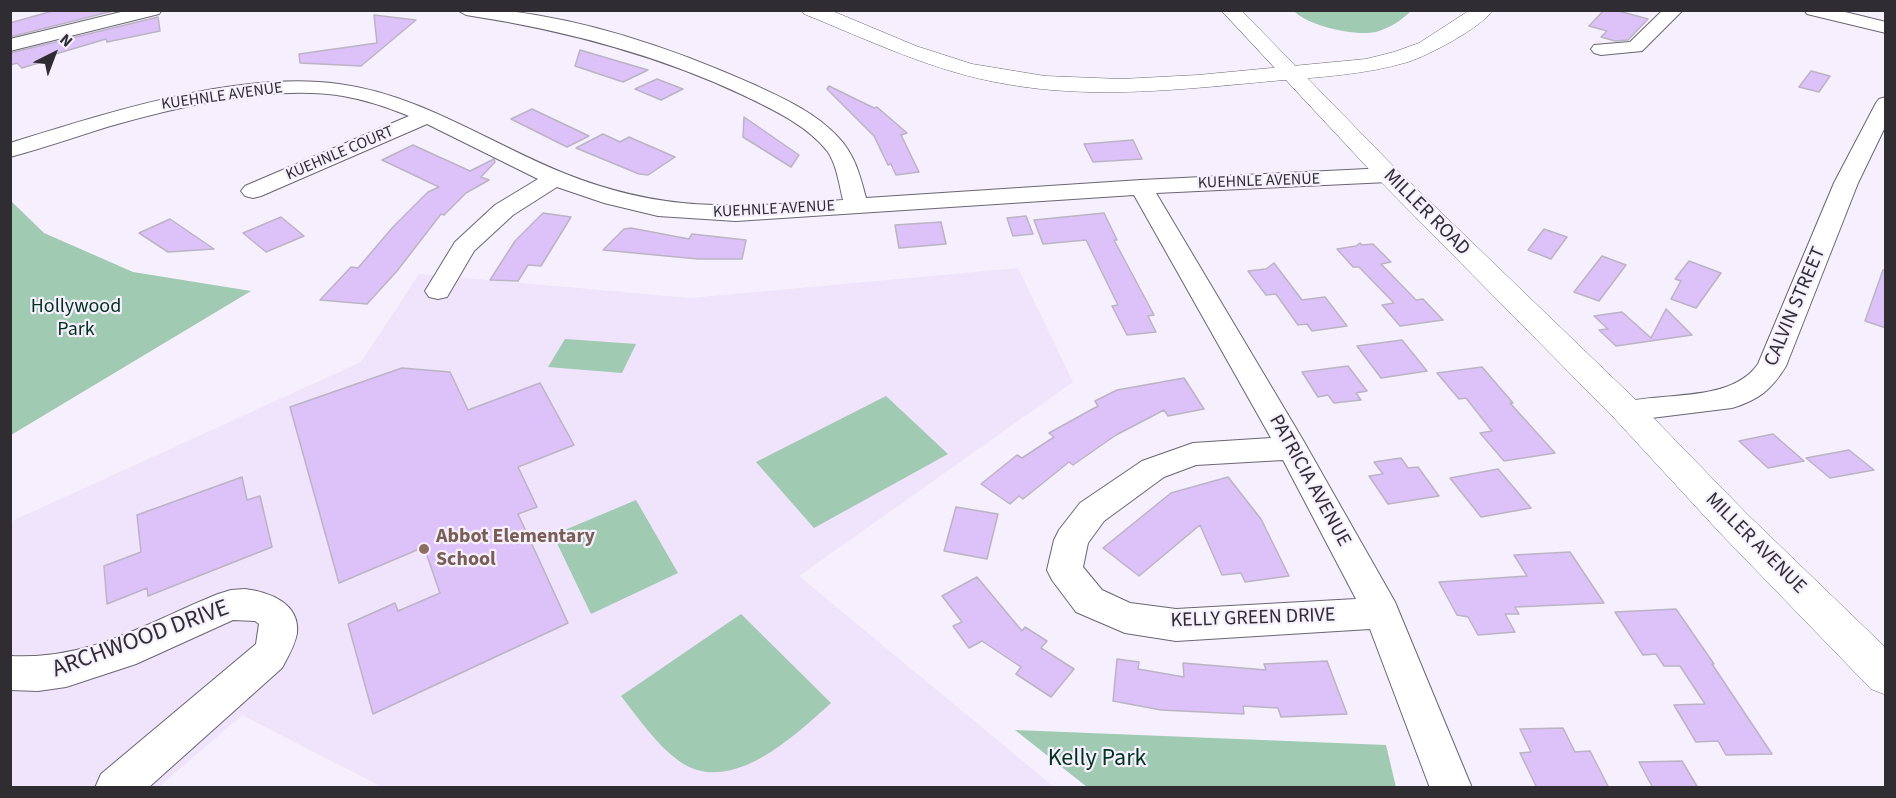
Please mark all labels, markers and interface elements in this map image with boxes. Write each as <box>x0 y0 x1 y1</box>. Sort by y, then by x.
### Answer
north arrow <box>24 24 84 84</box>
text: N <box>55 29 77 52</box>
street label: KUEHNLE AVENUE <box>160 79 284 115</box>
street label: KUEHNLE COURT <box>283 123 397 185</box>
street label: MILLER ROAD <box>1378 165 1474 261</box>
street label: KUEHNLE AVENUE <box>1198 170 1320 194</box>
street label: KUEHNLE AVENUE <box>712 197 836 223</box>
street label: CALVIN STREET <box>1760 244 1832 370</box>
park label: Hollywood Park <box>31 296 121 343</box>
street label: PATRICIA AVENUE <box>1263 411 1355 551</box>
street label: MILLER AVENUE <box>1700 489 1810 599</box>
place label: Abbot Elementary School <box>436 526 595 573</box>
marker: Abbot Elementary School <box>417 542 431 556</box>
street label: ARCHWOOD DRIVE <box>49 595 233 685</box>
street label: KELLY GREEN DRIVE <box>1170 604 1336 634</box>
park label: Kelly Park <box>1048 746 1146 774</box>

